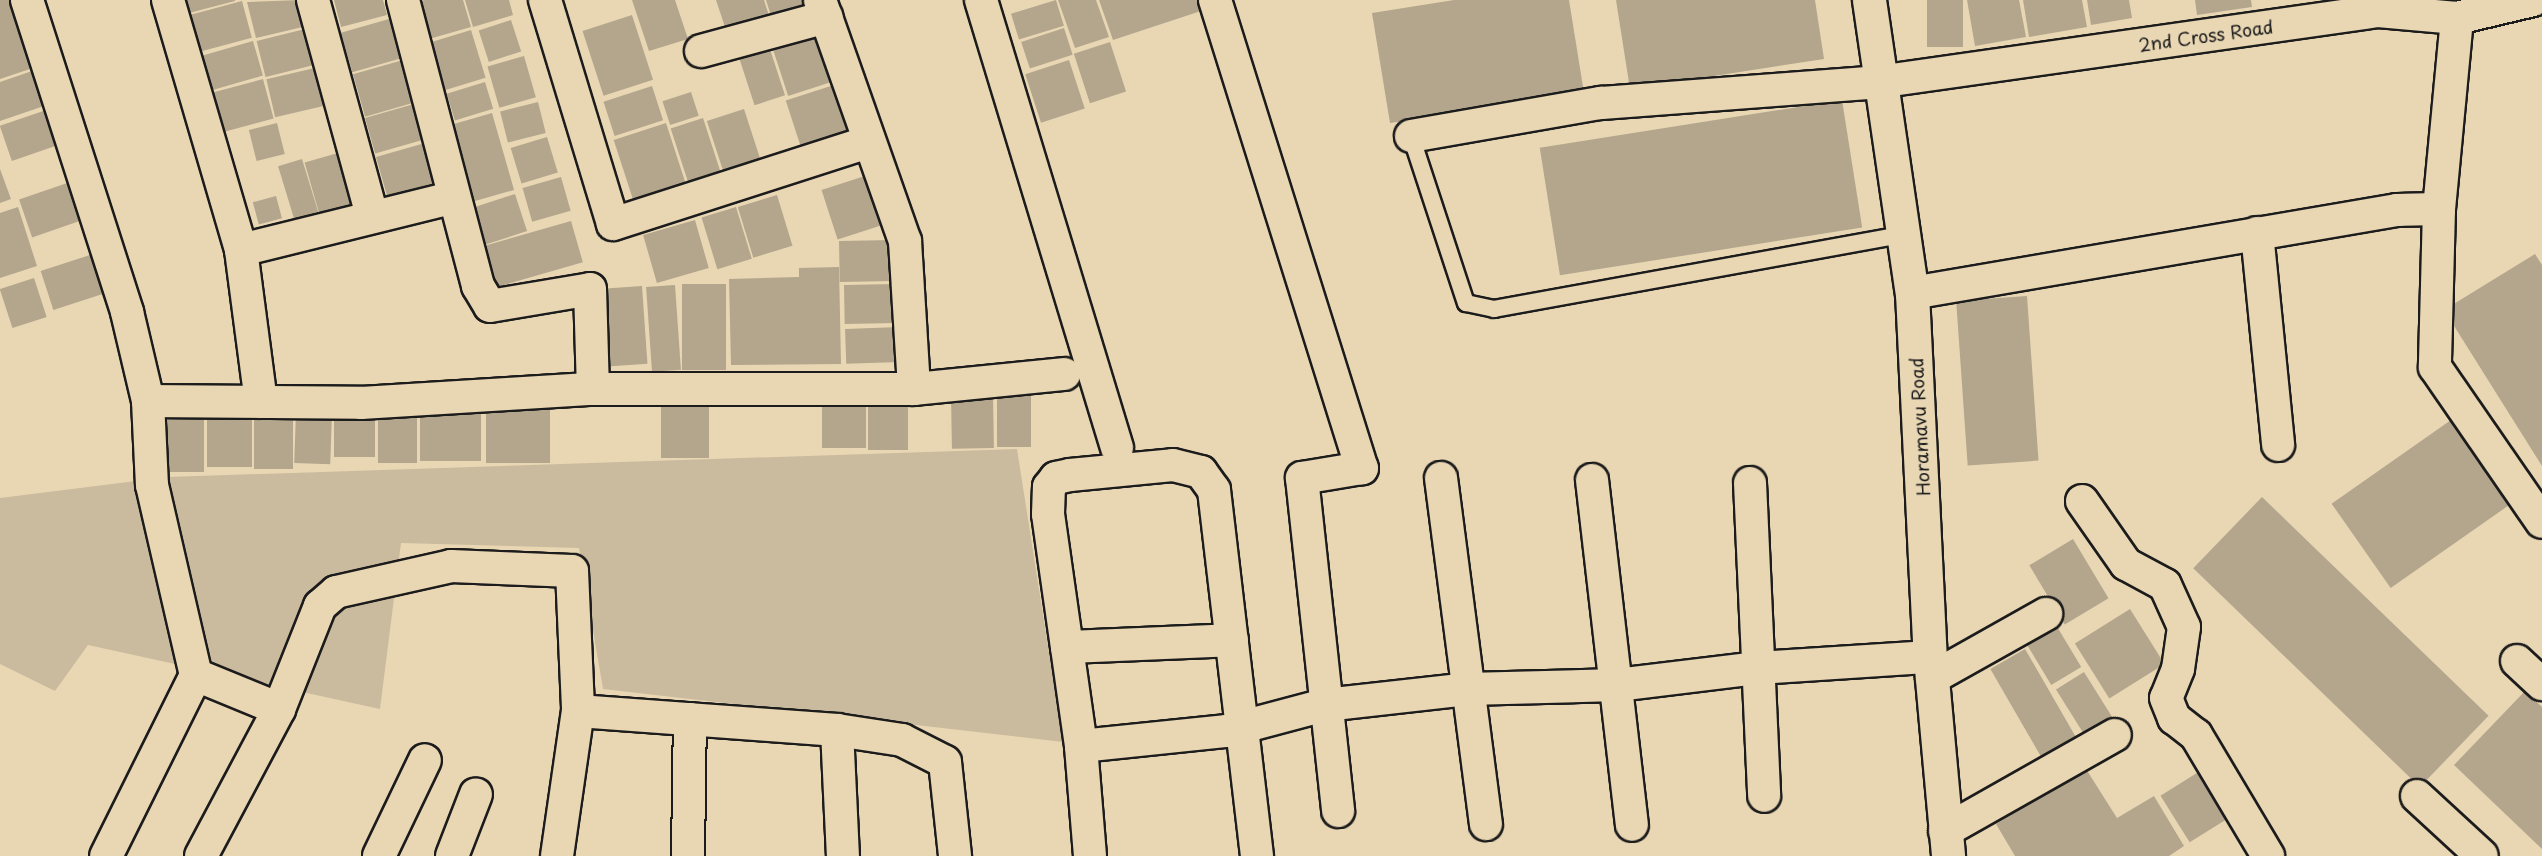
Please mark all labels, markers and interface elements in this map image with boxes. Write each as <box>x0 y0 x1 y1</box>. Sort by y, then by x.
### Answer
street label: 2nd Cross Road <box>2137 16 2275 56</box>
street label: Horamavu Road <box>1906 357 1934 497</box>

